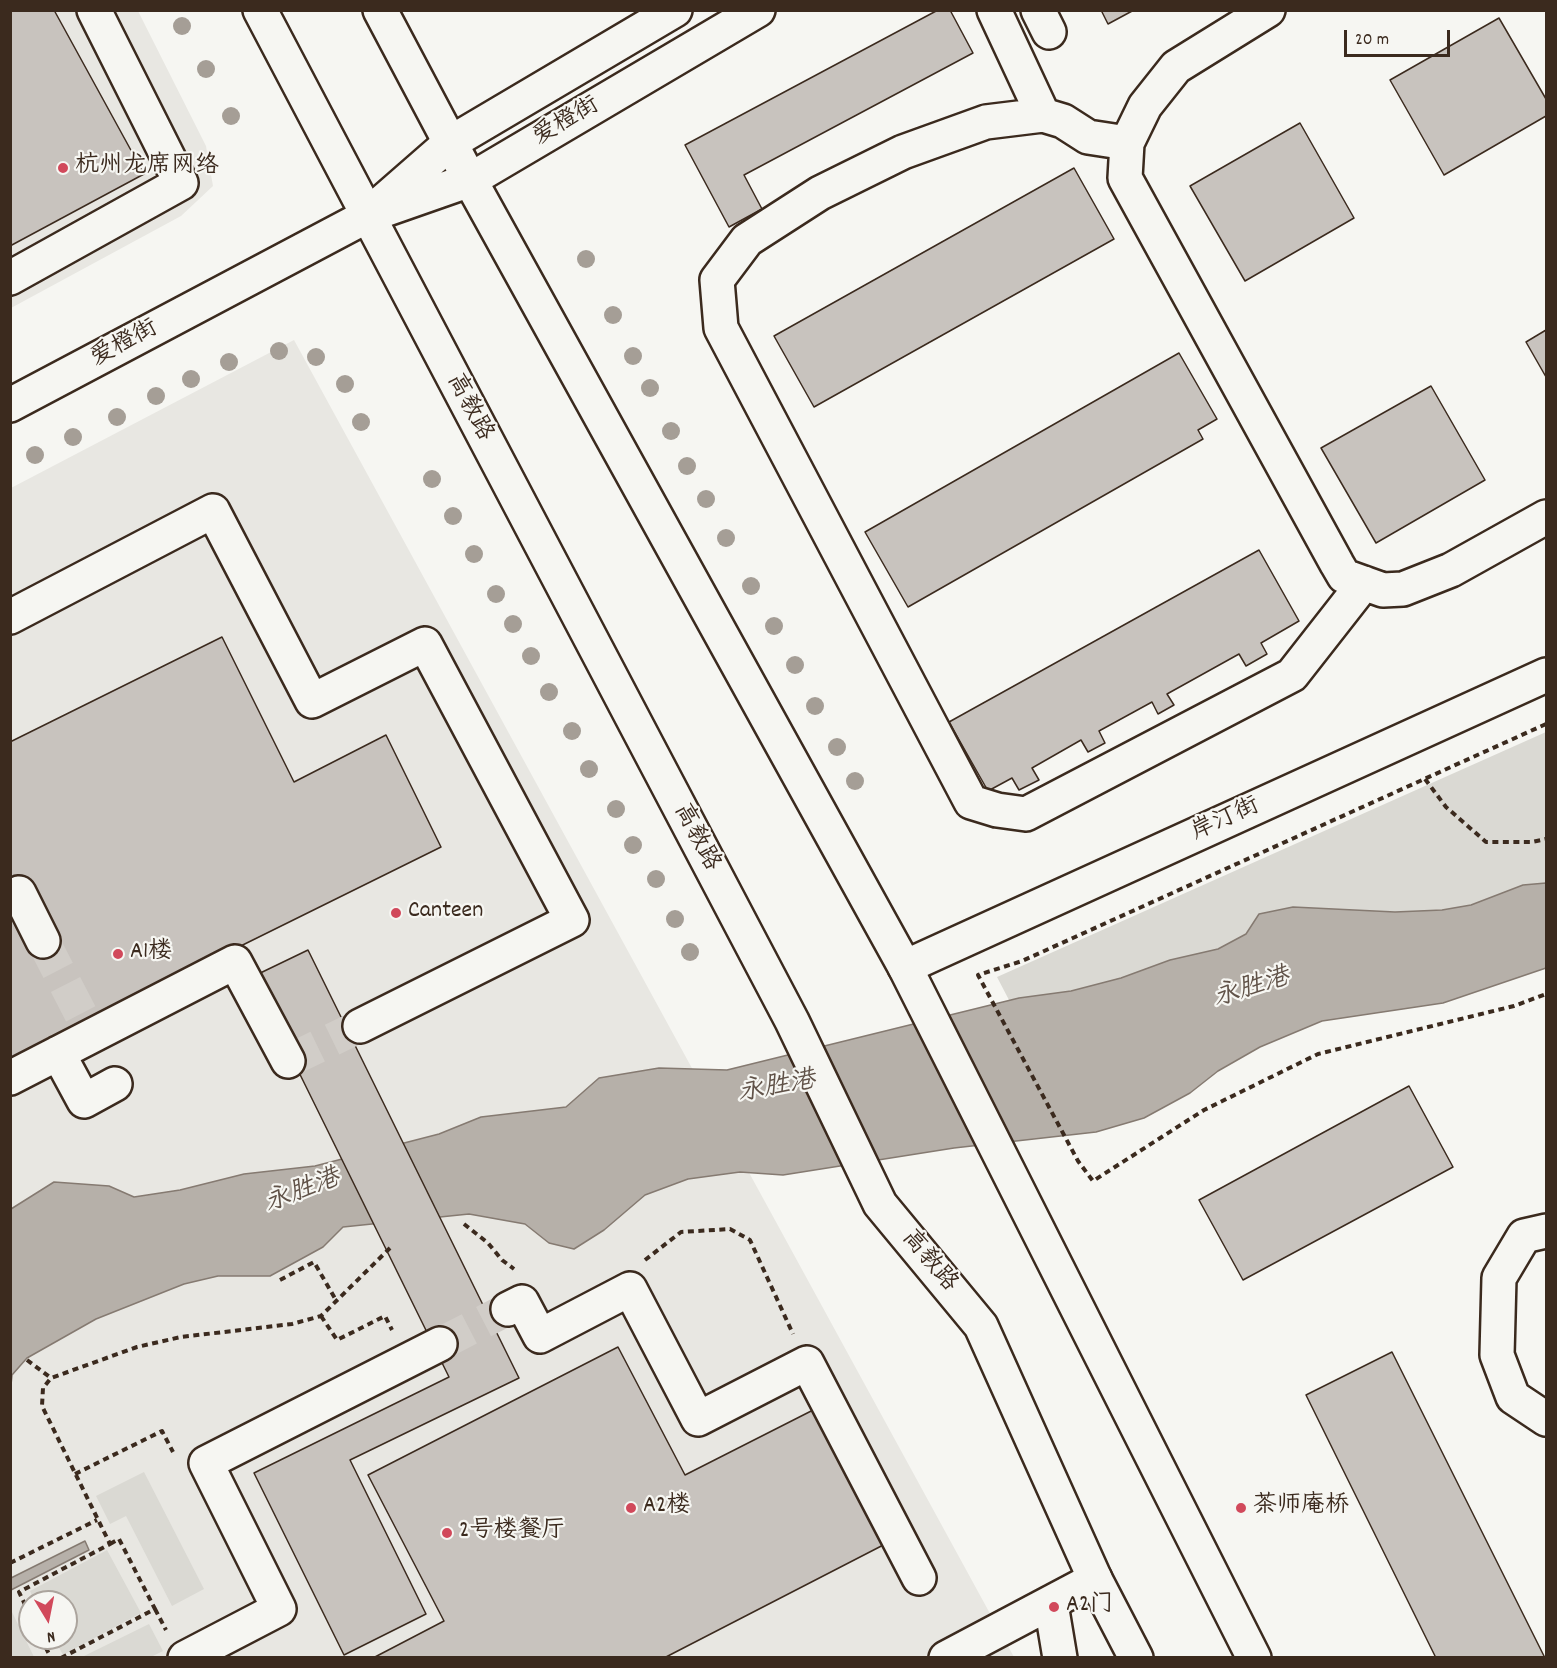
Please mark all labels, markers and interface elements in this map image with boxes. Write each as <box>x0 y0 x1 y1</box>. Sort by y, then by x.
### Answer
scale bar <box>1347 18 1454 56</box>
text: 20 m <box>1355 28 1389 53</box>
street label: 爱橙街 <box>529 93 605 153</box>
place label: 杭州龙席网络 <box>75 154 219 182</box>
marker: 杭州龙席网络 <box>56 161 70 175</box>
street label: 爱橙街 <box>86 315 164 375</box>
street label: 高教路 <box>438 369 498 447</box>
street label: 岸汀街 <box>1187 793 1265 849</box>
street label: 高教路 <box>665 799 725 877</box>
place label: Canteen <box>408 899 483 927</box>
marker: Canteen <box>389 906 403 920</box>
place label: A1楼 <box>130 940 172 968</box>
marker: A1楼 <box>111 947 125 961</box>
water label: 永胜港 <box>1210 964 1294 1016</box>
water label: 永胜港 <box>736 1067 818 1111</box>
water label: 永胜港 <box>261 1164 345 1222</box>
street label: 高教路 <box>894 1225 962 1299</box>
place label: A2楼 <box>643 1494 691 1522</box>
place label: 茶师庵桥 <box>1253 1494 1349 1522</box>
marker: A2楼 <box>624 1501 638 1515</box>
marker: 茶师庵桥 <box>1234 1501 1248 1515</box>
place label: 2号楼餐厅 <box>459 1519 565 1547</box>
marker: 2号楼餐厅 <box>440 1526 454 1540</box>
north arrow <box>18 1590 78 1650</box>
place label: A2门 <box>1066 1593 1114 1621</box>
marker: A2门 <box>1047 1600 1061 1614</box>
text: N <box>45 1624 57 1648</box>

